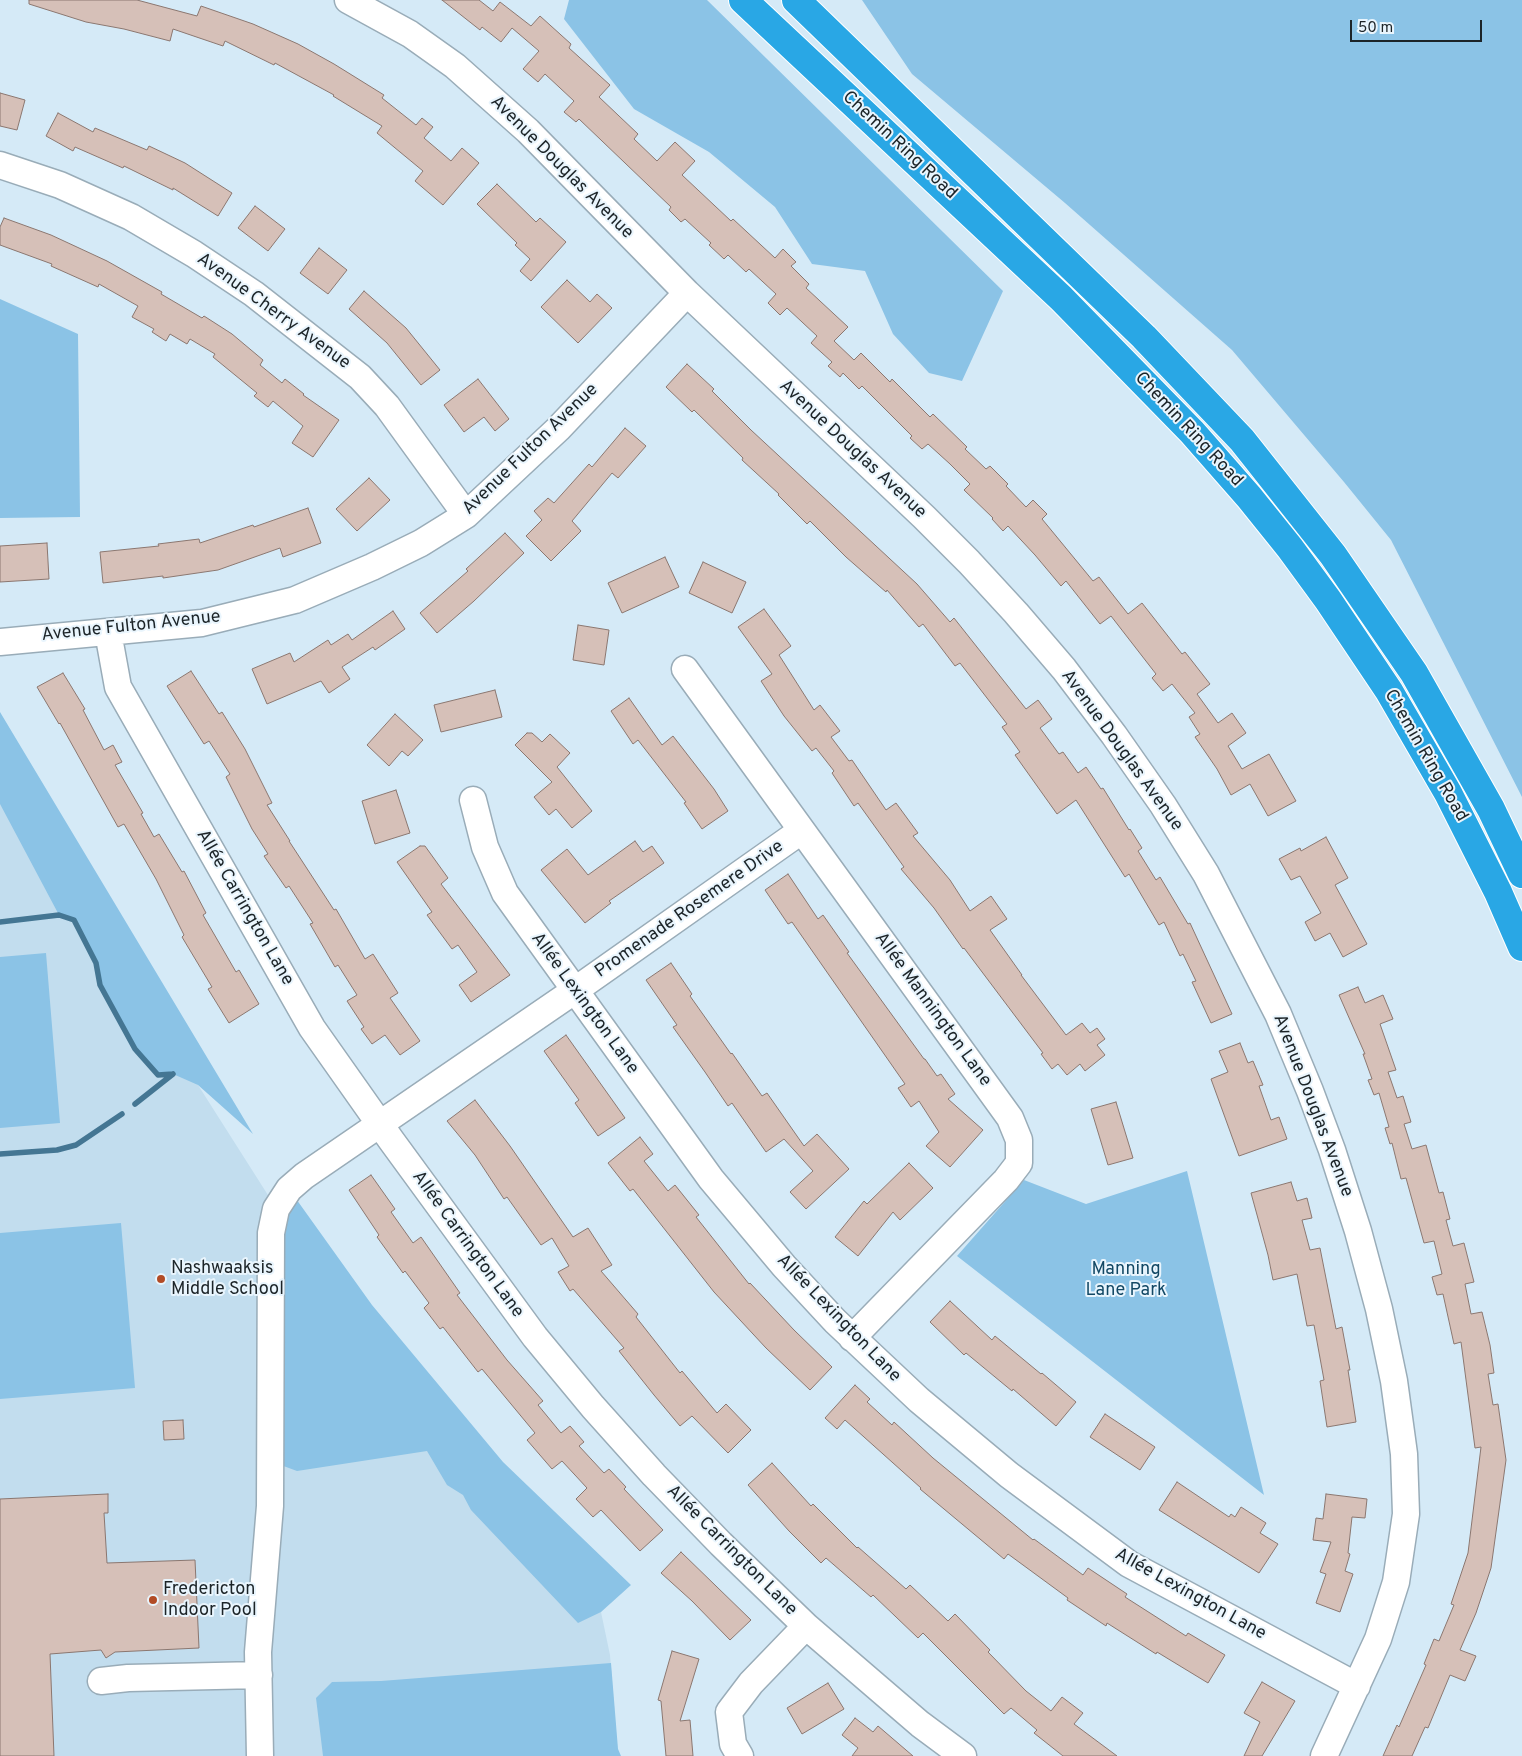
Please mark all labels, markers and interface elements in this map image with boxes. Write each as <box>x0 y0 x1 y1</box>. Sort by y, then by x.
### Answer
scale bar <box>1352 10 1484 42</box>
text: 50 m <box>1358 19 1393 38</box>
street label: Chemin Ring Road <box>837 87 961 205</box>
street label: Avenue Douglas Avenue <box>485 92 637 244</box>
street label: Avenue Cherry Avenue <box>192 249 354 375</box>
street label: Chemin Ring Road <box>1129 368 1247 492</box>
street label: Avenue Douglas Avenue <box>774 376 930 524</box>
street label: Avenue Fulton Avenue <box>459 380 603 520</box>
street label: Avenue Fulton Avenue <box>40 607 222 647</box>
street label: Avenue Douglas Avenue <box>1055 666 1187 836</box>
street label: Chemin Ring Road <box>1378 686 1472 826</box>
street label: Allée Carrington Lane <box>191 826 297 990</box>
street label: Promenade Rosemere Drive <box>592 837 788 983</box>
street label: Allée Lexington Lane <box>525 929 643 1079</box>
street label: Allée Mannington Lane <box>869 929 995 1091</box>
street label: Avenue Douglas Avenue <box>1267 1012 1357 1200</box>
street label: Allée Carrington Lane <box>406 1167 528 1323</box>
street label: Allée Lexington Lane <box>771 1250 905 1388</box>
place label: Nashwaaksis Middle School <box>171 1258 284 1300</box>
park label: Manning Lane Park <box>1085 1259 1167 1302</box>
marker: Nashwaaksis Middle School <box>155 1273 167 1285</box>
street label: Allée Carrington Lane <box>661 1481 801 1621</box>
street label: Allée Lexington Lane <box>1111 1544 1269 1646</box>
place label: Fredericton Indoor Pool <box>163 1579 257 1622</box>
marker: Fredericton Indoor Pool <box>147 1594 159 1606</box>

